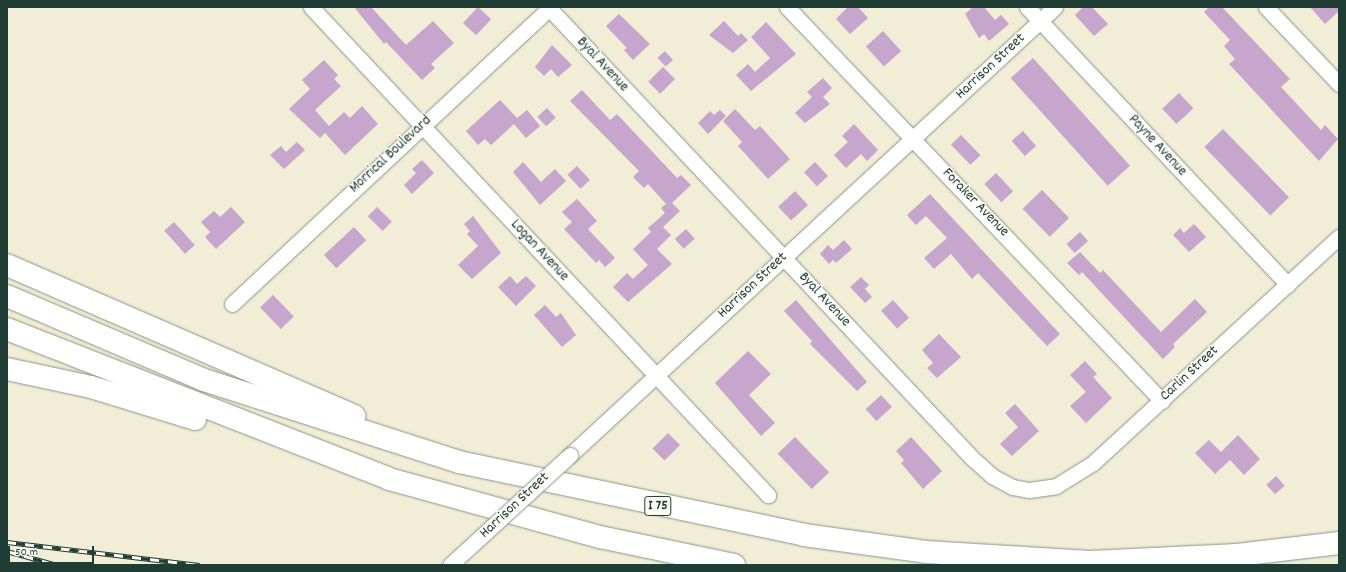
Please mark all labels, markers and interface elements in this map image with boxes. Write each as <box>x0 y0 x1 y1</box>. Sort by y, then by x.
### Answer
street label: Harrison Street <box>953 30 1029 104</box>
street label: Byal Avenue <box>572 34 632 96</box>
street label: Payne Avenue <box>1124 111 1190 181</box>
street label: Morrical Boulevard <box>346 112 436 198</box>
street label: Foraker Avenue <box>938 165 1012 241</box>
street label: Logan Avenue <box>506 216 572 286</box>
street label: Harrison Street <box>715 249 791 323</box>
street label: Byal Avenue <box>794 269 854 331</box>
street label: Carlin Street <box>1157 342 1223 406</box>
street label: Harrison Street <box>477 469 553 543</box>
road number: I 75 <box>644 494 672 518</box>
scale bar <box>10 538 96 564</box>
text: 50 m <box>15 544 38 561</box>

